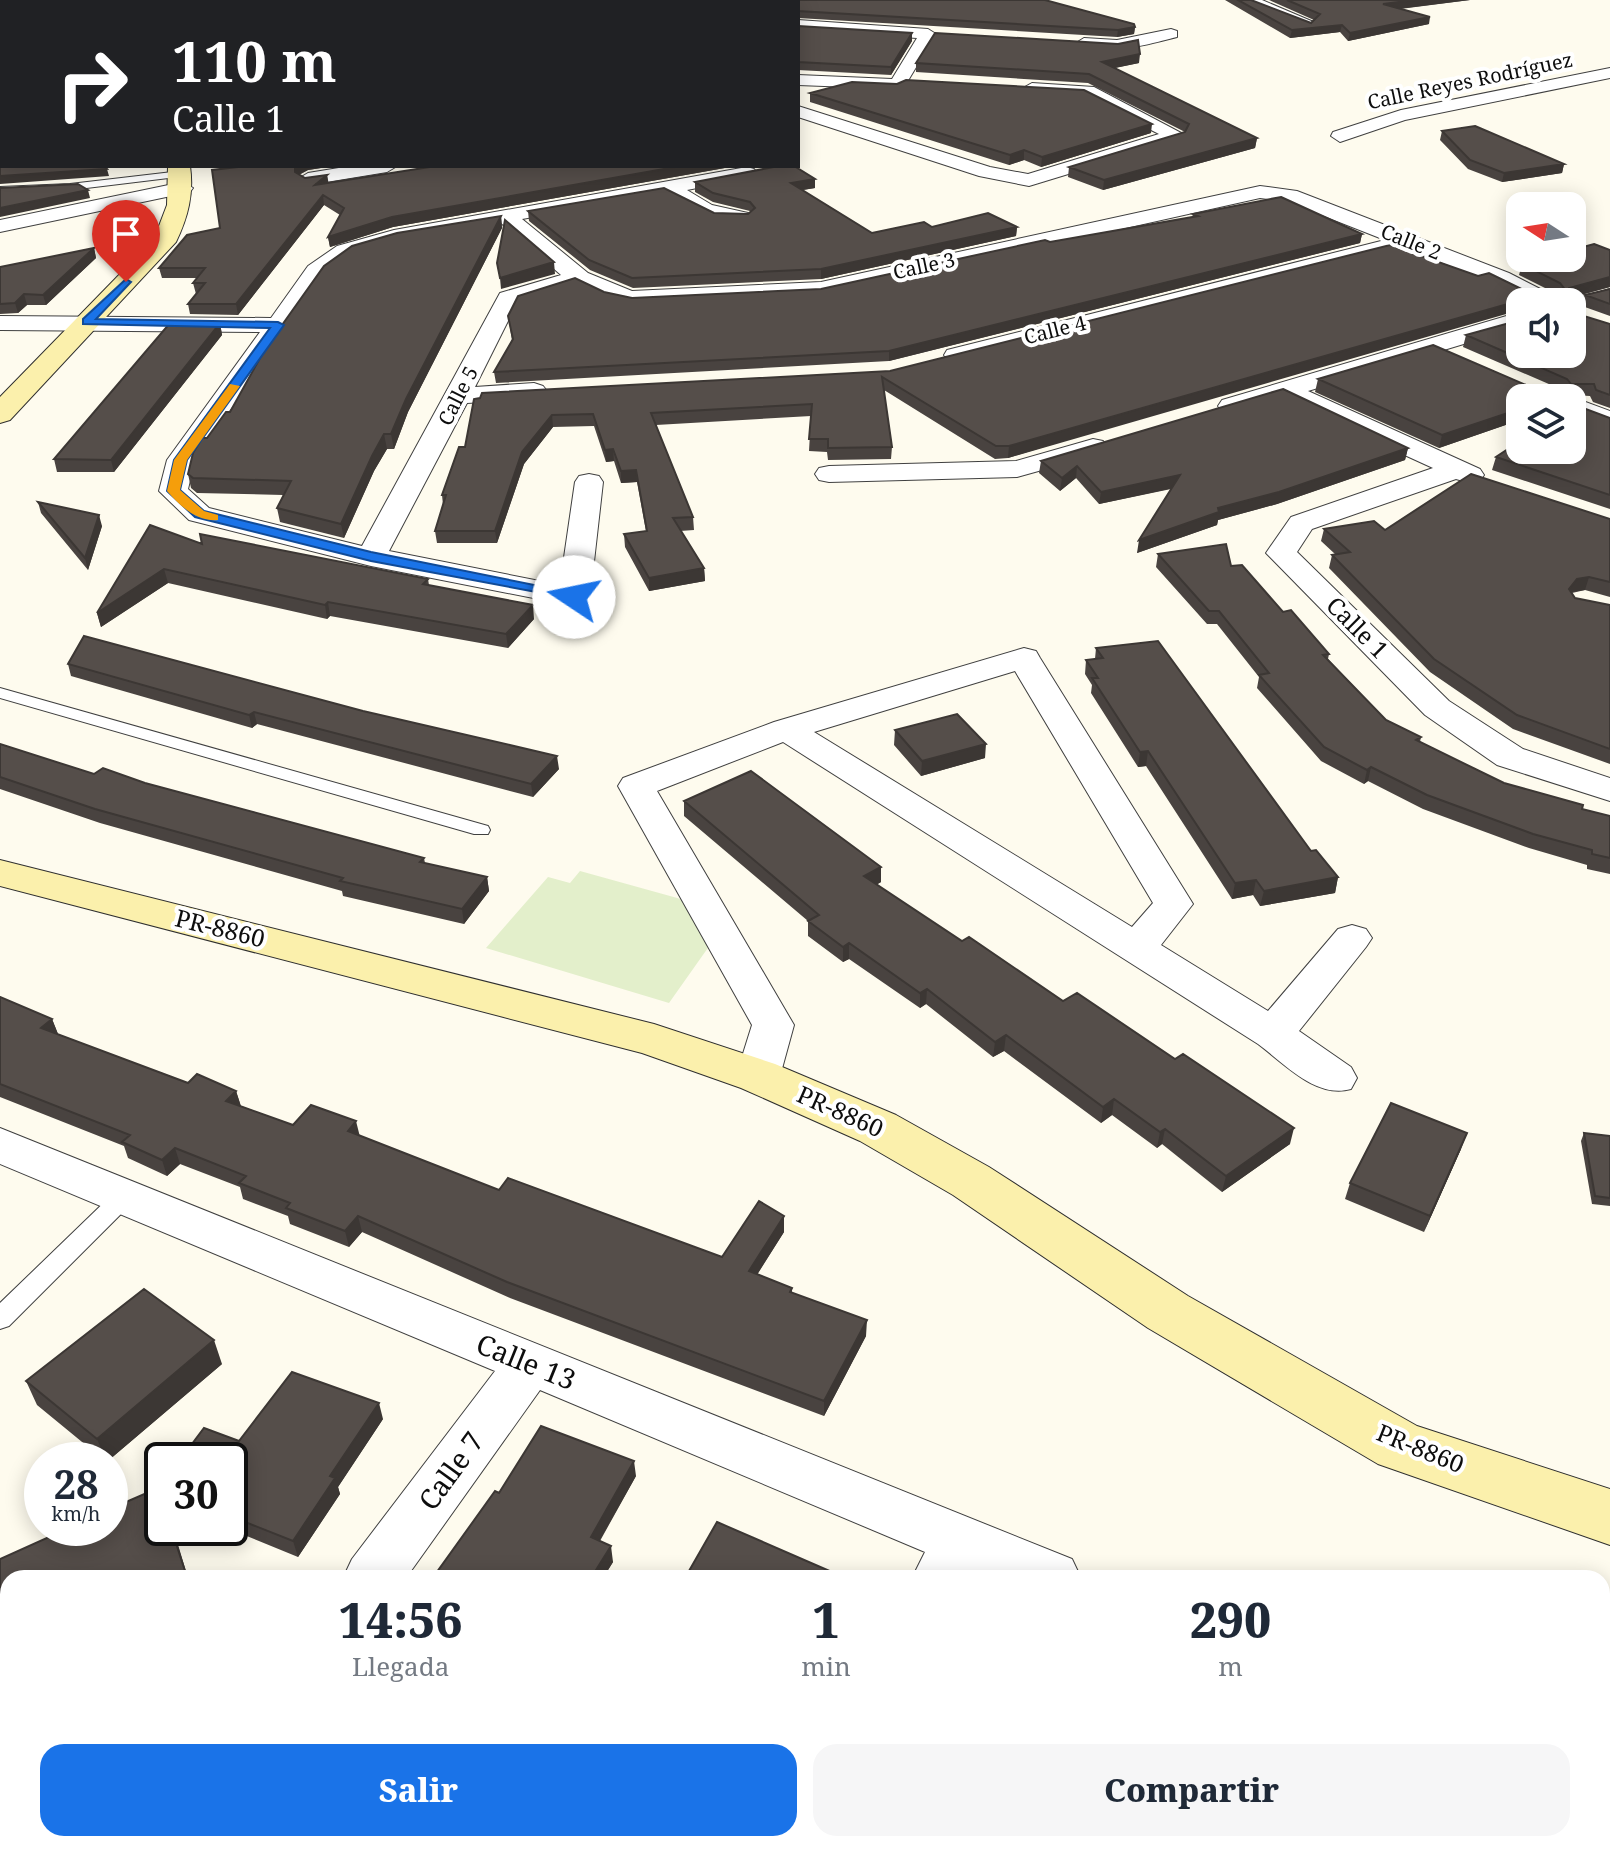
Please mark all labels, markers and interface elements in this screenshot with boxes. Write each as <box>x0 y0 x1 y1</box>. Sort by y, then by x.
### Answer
text: 110 m <box>172 22 337 98</box>
icon: right <box>40 32 144 136</box>
street label: Calle Reyes Rodríguez <box>1365 46 1575 115</box>
text: Calle 1 <box>172 94 285 143</box>
north arrow <box>1506 192 1586 272</box>
map controls <box>1506 192 1586 464</box>
pin <box>92 200 160 282</box>
icon: arrive <box>104 212 148 256</box>
street label: Calle 2 <box>1377 217 1445 266</box>
street label: Calle 3 <box>890 246 958 285</box>
button: sound <box>1506 288 1586 368</box>
street label: Calle 4 <box>1021 309 1089 350</box>
street label: Calle 5 <box>431 362 484 430</box>
button: layers <box>1506 384 1586 464</box>
position arrow <box>532 555 616 639</box>
street label: Calle 1 <box>1320 589 1396 665</box>
street label: PR-8860 <box>172 900 269 955</box>
street label: PR-8860 <box>792 1077 889 1144</box>
street label: Calle 13 <box>471 1324 582 1398</box>
street label: PR-8860 <box>1372 1415 1469 1480</box>
street label: Calle 7 <box>409 1424 491 1517</box>
speed limit sign: 30 <box>144 1442 248 1546</box>
text: 28 <box>53 1456 99 1511</box>
text: km/h <box>51 1500 101 1527</box>
text: 14:56 <box>339 1587 463 1652</box>
text: 1 <box>812 1587 840 1652</box>
text: 290 <box>1190 1587 1271 1652</box>
text: Llegada <box>352 1648 449 1684</box>
text: min <box>801 1648 851 1684</box>
text: m <box>1218 1648 1243 1684</box>
button: Salir <box>40 1744 797 1836</box>
button: Compartir <box>813 1744 1570 1836</box>

